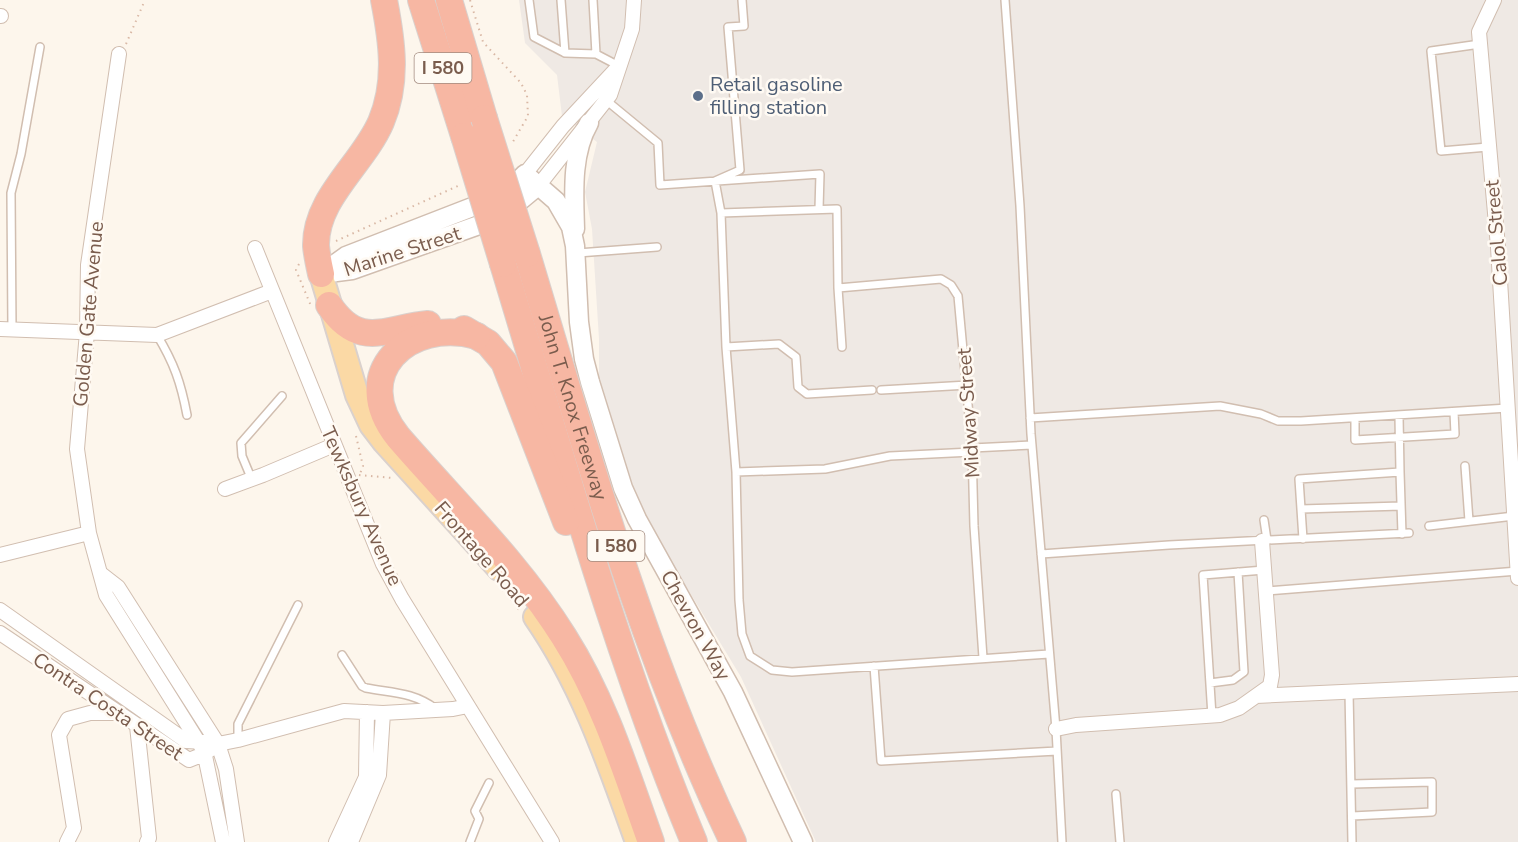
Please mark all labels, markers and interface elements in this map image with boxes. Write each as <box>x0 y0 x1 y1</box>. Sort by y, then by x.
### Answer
road number: I 580 <box>414 53 472 83</box>
place label: Retail gasoline filling station <box>710 71 843 121</box>
marker: Retail gasoline filling station <box>691 89 705 103</box>
street label: Calol Street <box>1478 178 1515 287</box>
street label: Golden Gate Avenue <box>67 220 110 408</box>
street label: Marine Street <box>340 220 465 283</box>
street label: John T. Knox Freeway <box>532 310 614 504</box>
street label: Midway Street <box>950 346 987 479</box>
street label: Tewksbury Avenue <box>314 422 409 590</box>
street label: Frontage Road <box>428 496 535 613</box>
road number: I 580 <box>588 531 644 561</box>
street label: Chevron Way <box>654 565 737 686</box>
street label: Contra Costa Street <box>27 646 189 767</box>

